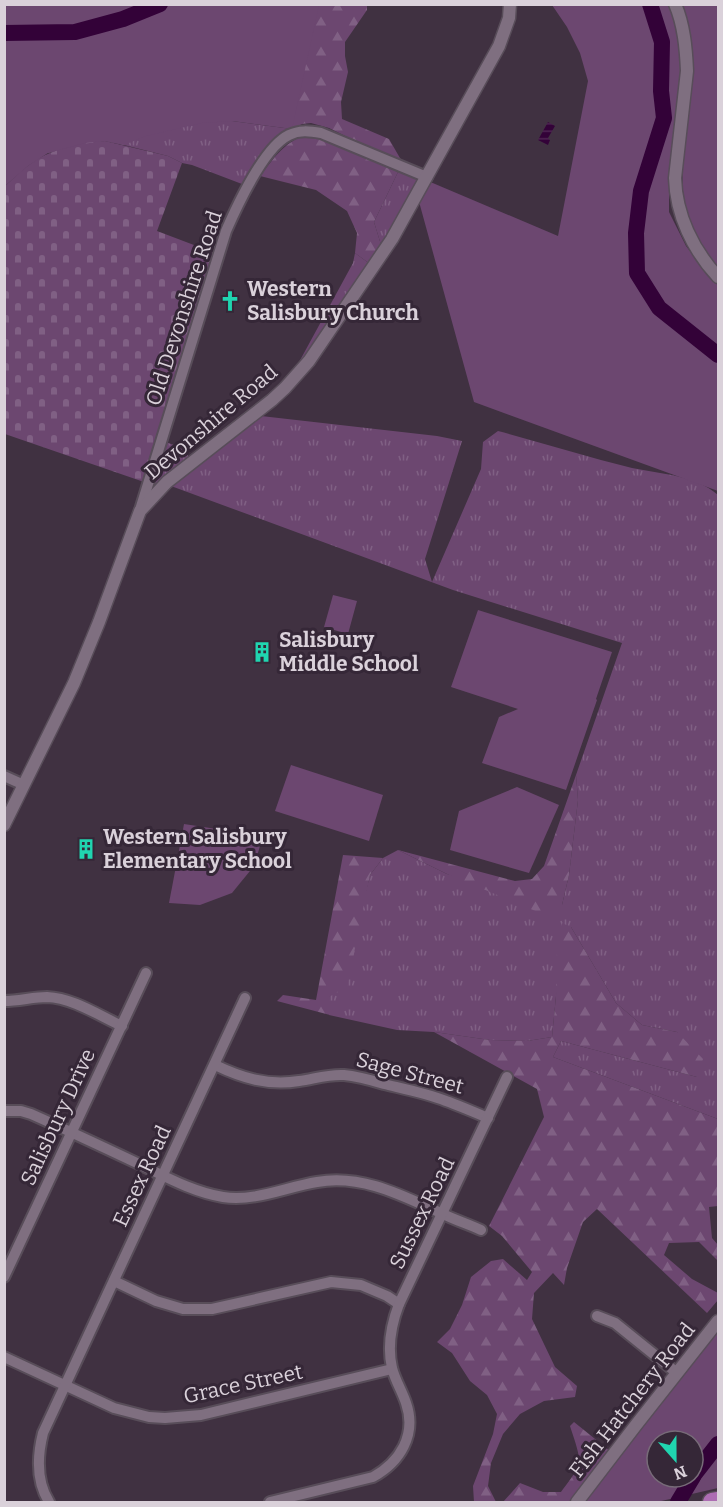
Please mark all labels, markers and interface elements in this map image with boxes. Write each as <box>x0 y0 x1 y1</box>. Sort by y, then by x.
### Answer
street label: Old Devonshire Road <box>140 207 228 409</box>
place label: Western Salisbury Church <box>247 276 420 326</box>
church icon: Western Salisbury Church <box>218 289 242 313</box>
street label: Devonshire Road <box>139 359 283 485</box>
place label: Salisbury Middle School <box>279 627 419 677</box>
building icon: Salisbury Middle School <box>250 640 274 664</box>
place label: Western Salisbury Elementary School <box>103 824 292 874</box>
building icon: Western Salisbury Elementary School <box>74 837 98 861</box>
street label: Salisbury Drive <box>15 1045 101 1189</box>
street label: Sage Street <box>353 1046 467 1100</box>
street label: Essex Road <box>107 1121 177 1231</box>
street label: Sussex Road <box>384 1153 460 1273</box>
street label: Fish Hatchery Road <box>563 1317 701 1483</box>
street label: Grace Street <box>181 1359 305 1409</box>
north arrow <box>645 1429 705 1489</box>
text: N <box>671 1461 689 1484</box>

